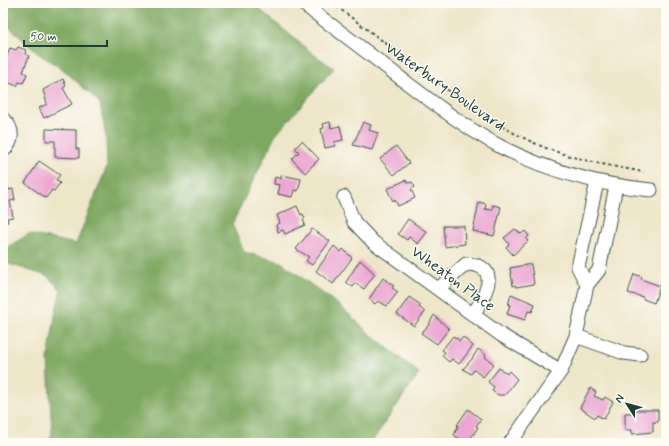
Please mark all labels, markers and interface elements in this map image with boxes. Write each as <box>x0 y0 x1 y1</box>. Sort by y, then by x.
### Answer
scale bar <box>24 22 107 48</box>
text: 50 m <box>30 29 57 45</box>
street label: Waterbury Boulevard <box>381 38 509 136</box>
street label: Wheaton Place <box>407 241 499 317</box>
north arrow <box>607 384 647 424</box>
text: N <box>612 392 628 406</box>

